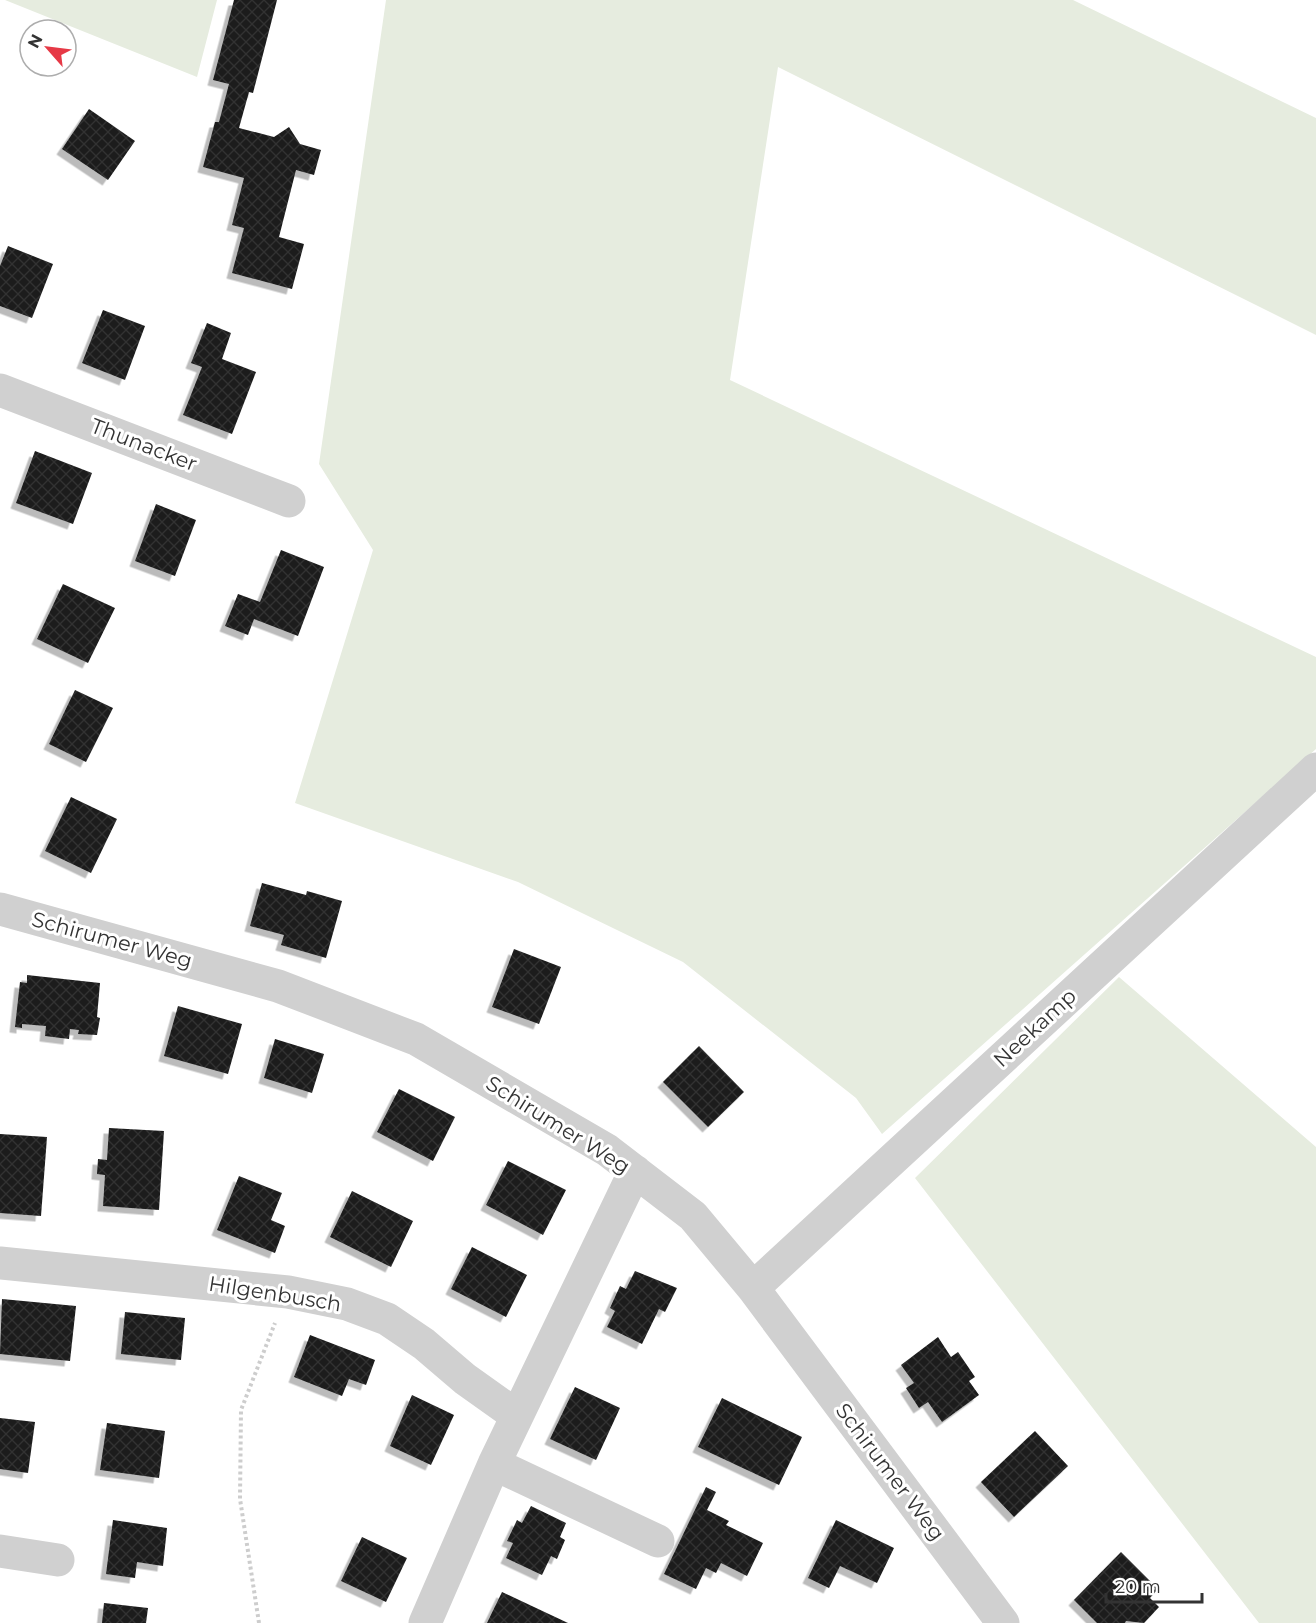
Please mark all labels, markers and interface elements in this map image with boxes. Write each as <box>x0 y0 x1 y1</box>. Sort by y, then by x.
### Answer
north arrow <box>18 18 78 78</box>
text: N <box>24 31 47 51</box>
street label: Thunacker <box>87 413 201 476</box>
street label: Schirumer Weg <box>29 906 195 973</box>
street label: Neekamp <box>988 983 1081 1072</box>
street label: Schirumer Weg <box>482 1070 635 1179</box>
street label: Hilgenbusch <box>207 1271 343 1316</box>
street label: Schirumer Weg <box>831 1398 950 1545</box>
scale bar <box>1106 1566 1202 1604</box>
text: 20 m <box>1115 1576 1161 1598</box>

